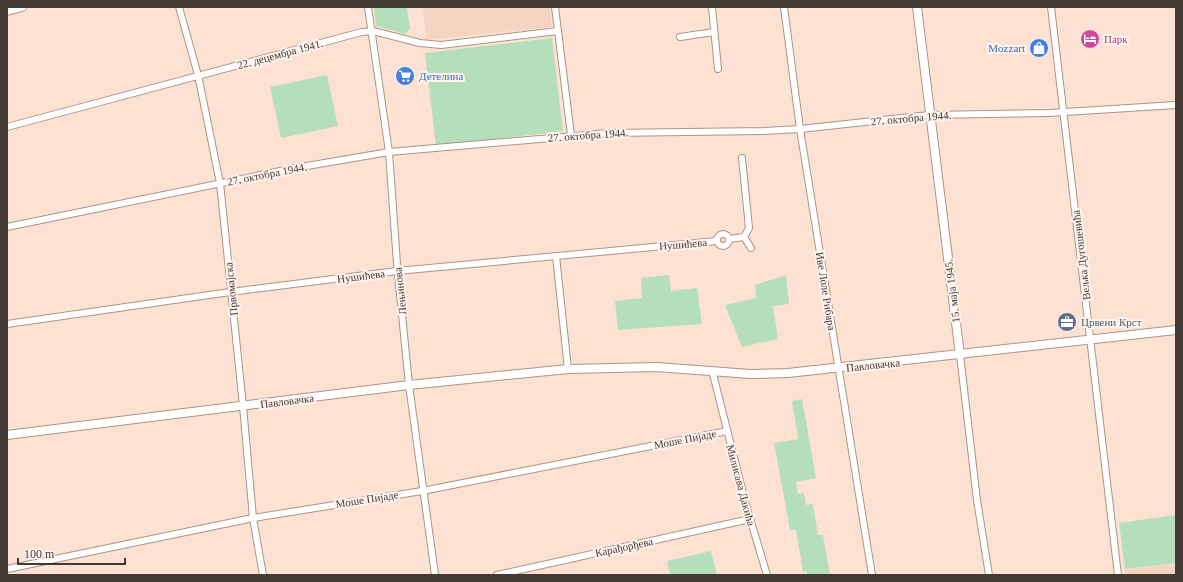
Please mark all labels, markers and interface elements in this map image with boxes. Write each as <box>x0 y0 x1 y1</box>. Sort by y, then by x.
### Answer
hotel icon: Парк <box>1079 28 1101 50</box>
place label: Парк <box>1104 33 1128 45</box>
street label: 22. децембра 1941. <box>236 37 324 71</box>
shop icon: Mozzart <box>1028 37 1050 59</box>
place label: Mozzart <box>988 42 1025 54</box>
supermarket icon: Детелина <box>394 65 416 87</box>
place label: Детелина <box>419 70 463 82</box>
street label: 27. октобра 1944. <box>870 108 952 128</box>
street label: 27. октобра 1944. <box>547 126 629 144</box>
street label: 27. октобра 1944. <box>226 160 308 188</box>
street label: Вељка Дугошевића <box>1070 209 1092 301</box>
street label: Нушићева <box>659 236 708 252</box>
street label: Иве Лоле Рибара <box>814 251 838 331</box>
street label: 15. маја 1945. <box>942 258 962 323</box>
street label: Првомајска <box>222 262 240 316</box>
street label: Нушићева <box>336 267 386 285</box>
street label: Лењинова <box>392 267 408 315</box>
office icon: Црвени Крст <box>1056 311 1078 333</box>
place label: Црвени Крст <box>1081 316 1142 328</box>
street label: Павловачка <box>846 356 901 374</box>
street label: Павловачка <box>259 392 315 410</box>
street label: Моше Пијаде <box>653 427 717 451</box>
street label: Милисава Дакића <box>724 443 758 527</box>
street label: Моше Пијаде <box>335 488 399 510</box>
street label: Карађорђева <box>594 535 654 559</box>
scale bar <box>18 540 125 566</box>
text: 100 m <box>24 547 55 561</box>

